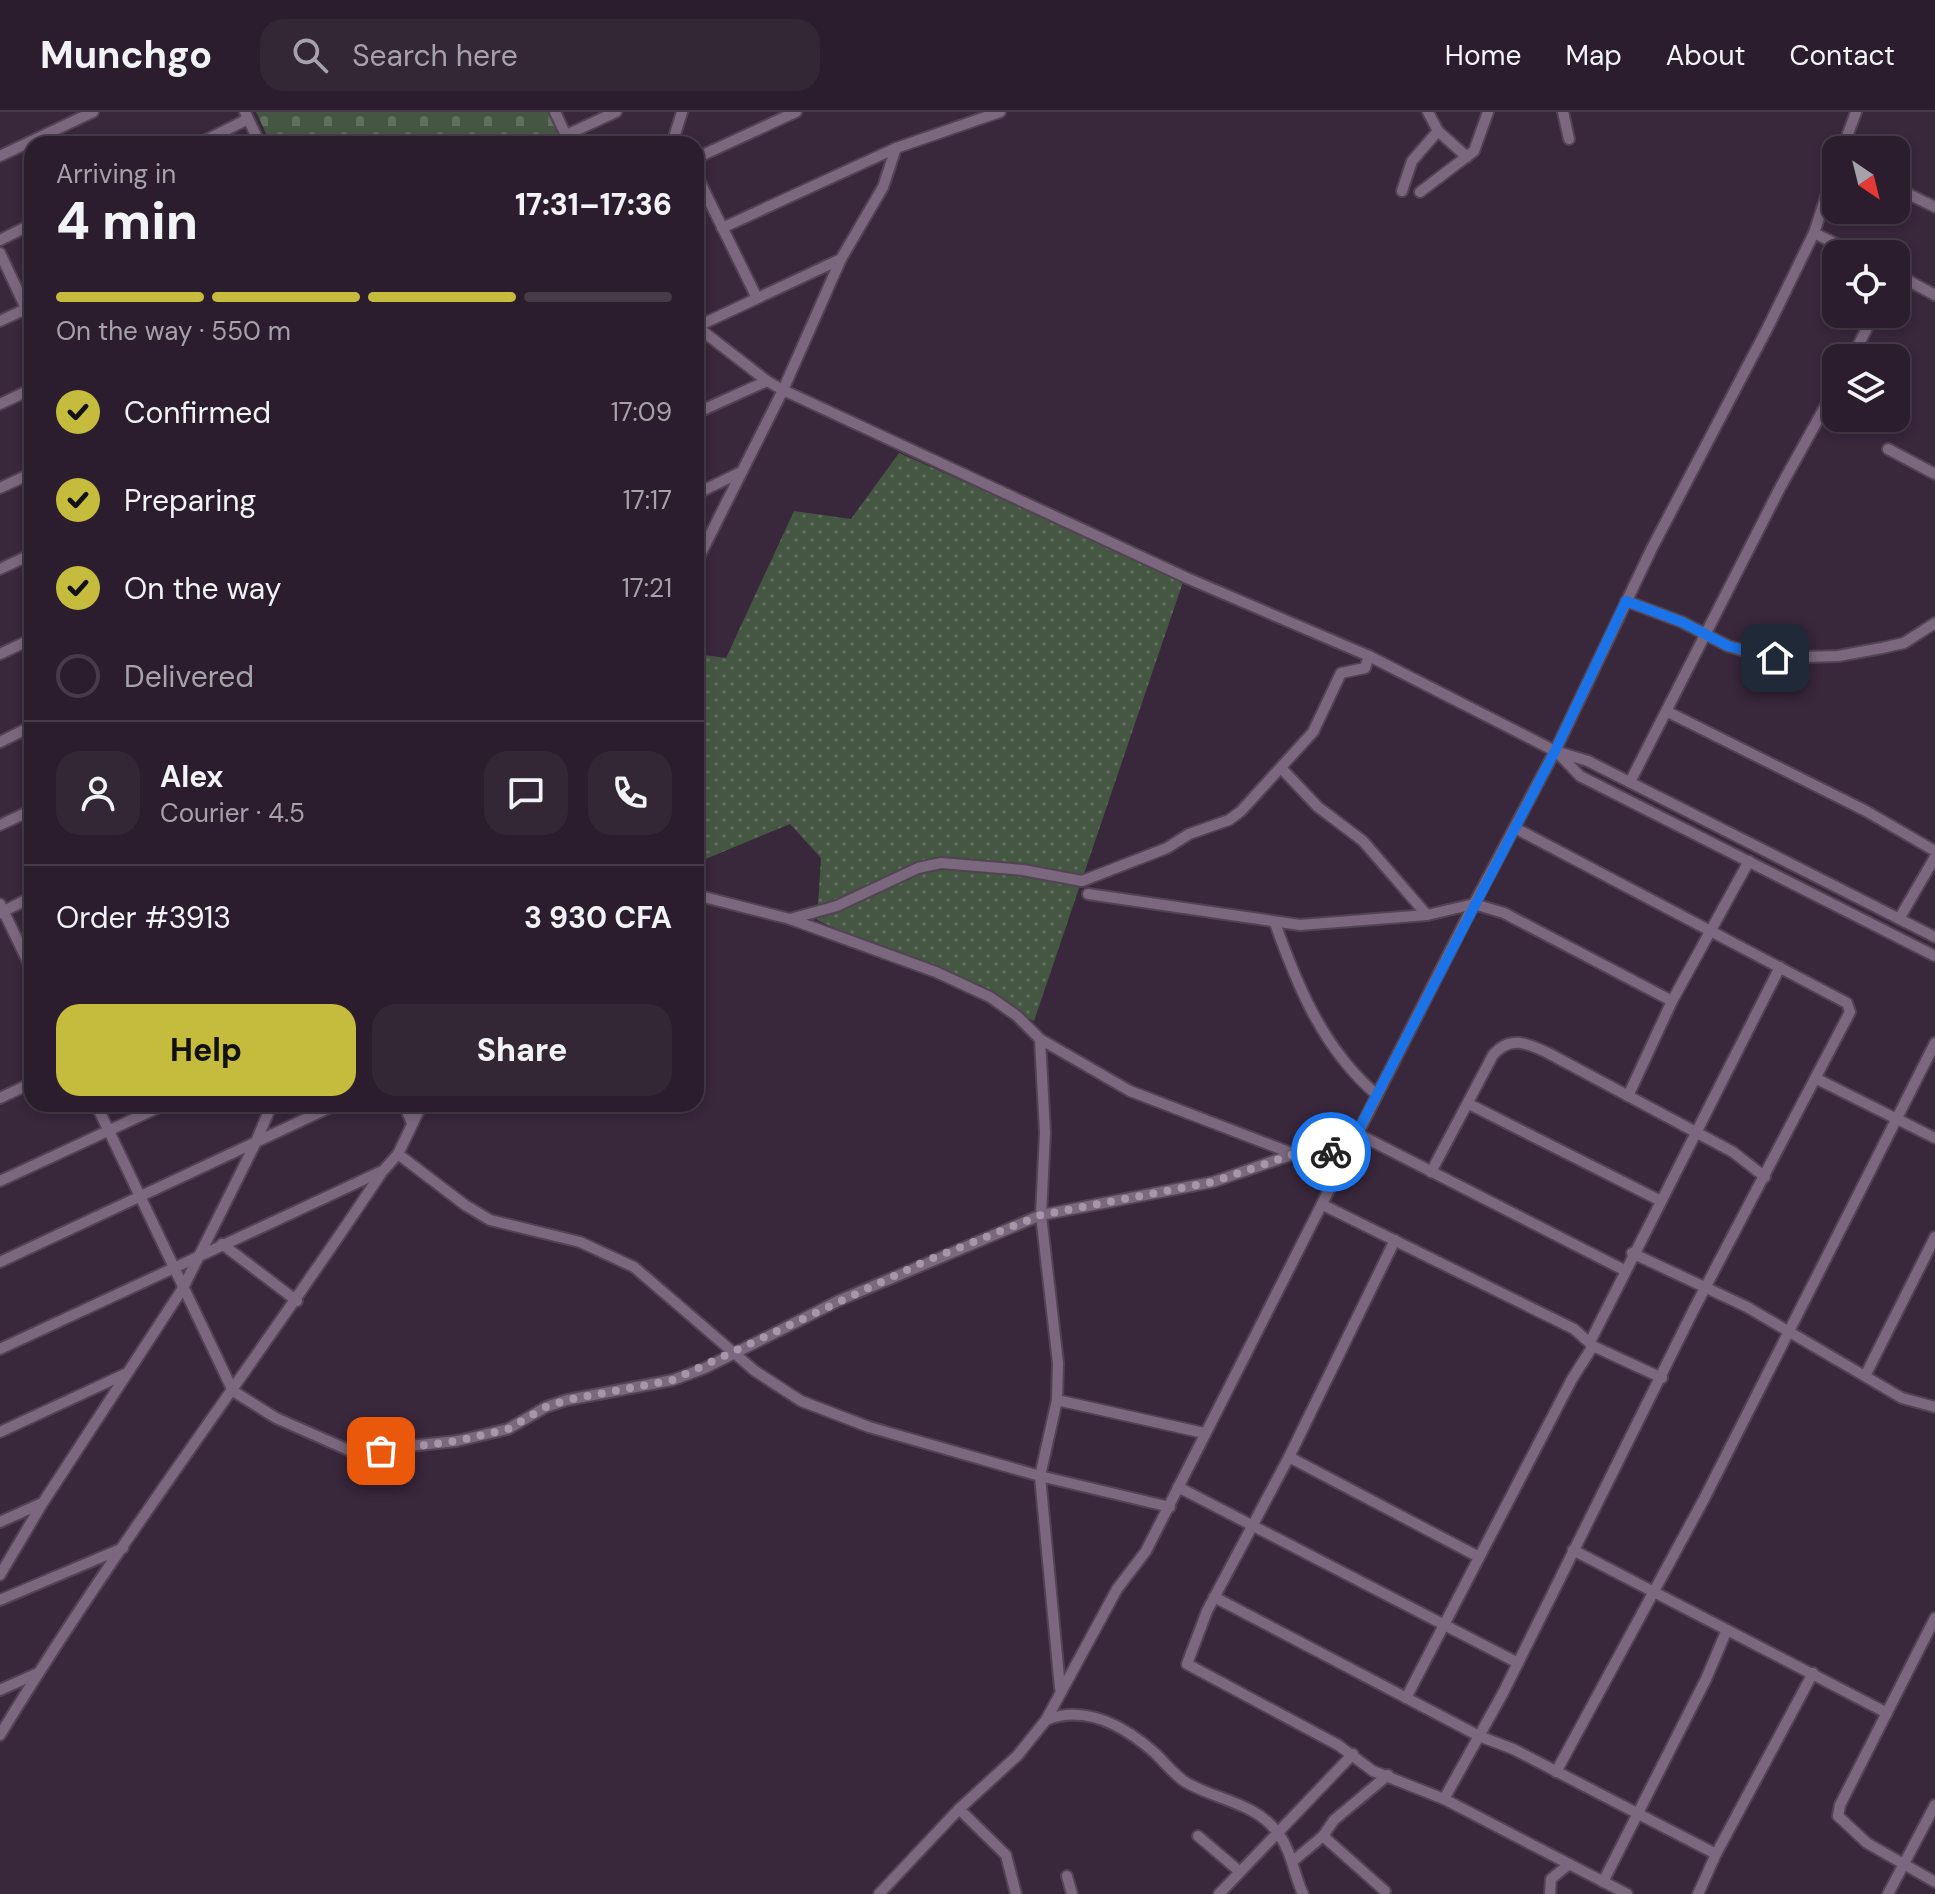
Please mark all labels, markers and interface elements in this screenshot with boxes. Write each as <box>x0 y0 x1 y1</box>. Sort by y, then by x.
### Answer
search box <box>260 19 820 91</box>
text: Munchgo <box>40 30 212 80</box>
icon: search <box>288 33 332 77</box>
text: Search here <box>352 36 518 75</box>
text: Home <box>1445 37 1521 74</box>
text: Map <box>1565 37 1622 74</box>
text: About <box>1666 37 1745 74</box>
text: Contact <box>1789 37 1895 74</box>
north arrow <box>1822 136 1910 224</box>
map controls <box>1822 136 1910 432</box>
text: Arriving in <box>56 157 176 191</box>
text: 17:31–17:36 <box>515 185 672 224</box>
text: 4 min <box>56 187 198 255</box>
button: locate <box>1822 240 1910 328</box>
text: On the way · 550 m <box>56 314 291 348</box>
button: layers <box>1822 344 1910 432</box>
icon: check <box>56 390 100 434</box>
text: Confirmed <box>124 393 271 432</box>
text: 17:09 <box>611 395 672 429</box>
icon: check <box>56 478 100 522</box>
text: Preparing <box>124 481 256 520</box>
text: 17:17 <box>623 483 672 517</box>
icon: check <box>56 566 100 610</box>
text: On the way <box>124 569 281 608</box>
text: 17:21 <box>622 571 672 605</box>
pin <box>1741 624 1809 692</box>
icon: home <box>1753 636 1797 680</box>
text: Delivered <box>124 657 254 696</box>
button: person <box>56 751 140 835</box>
button: chat <box>484 751 568 835</box>
button: phone <box>588 751 672 835</box>
text: Alex <box>160 757 223 796</box>
text: Courier · 4.5 <box>160 796 305 830</box>
text: Order #3913 <box>56 898 231 937</box>
text: 3 930 CFA <box>524 898 672 937</box>
button: Help <box>56 1004 356 1096</box>
button: Share <box>372 1004 672 1096</box>
courier <box>1291 1112 1371 1192</box>
icon: bike <box>1309 1130 1353 1174</box>
pin <box>347 1417 415 1485</box>
icon: bag <box>359 1429 403 1473</box>

